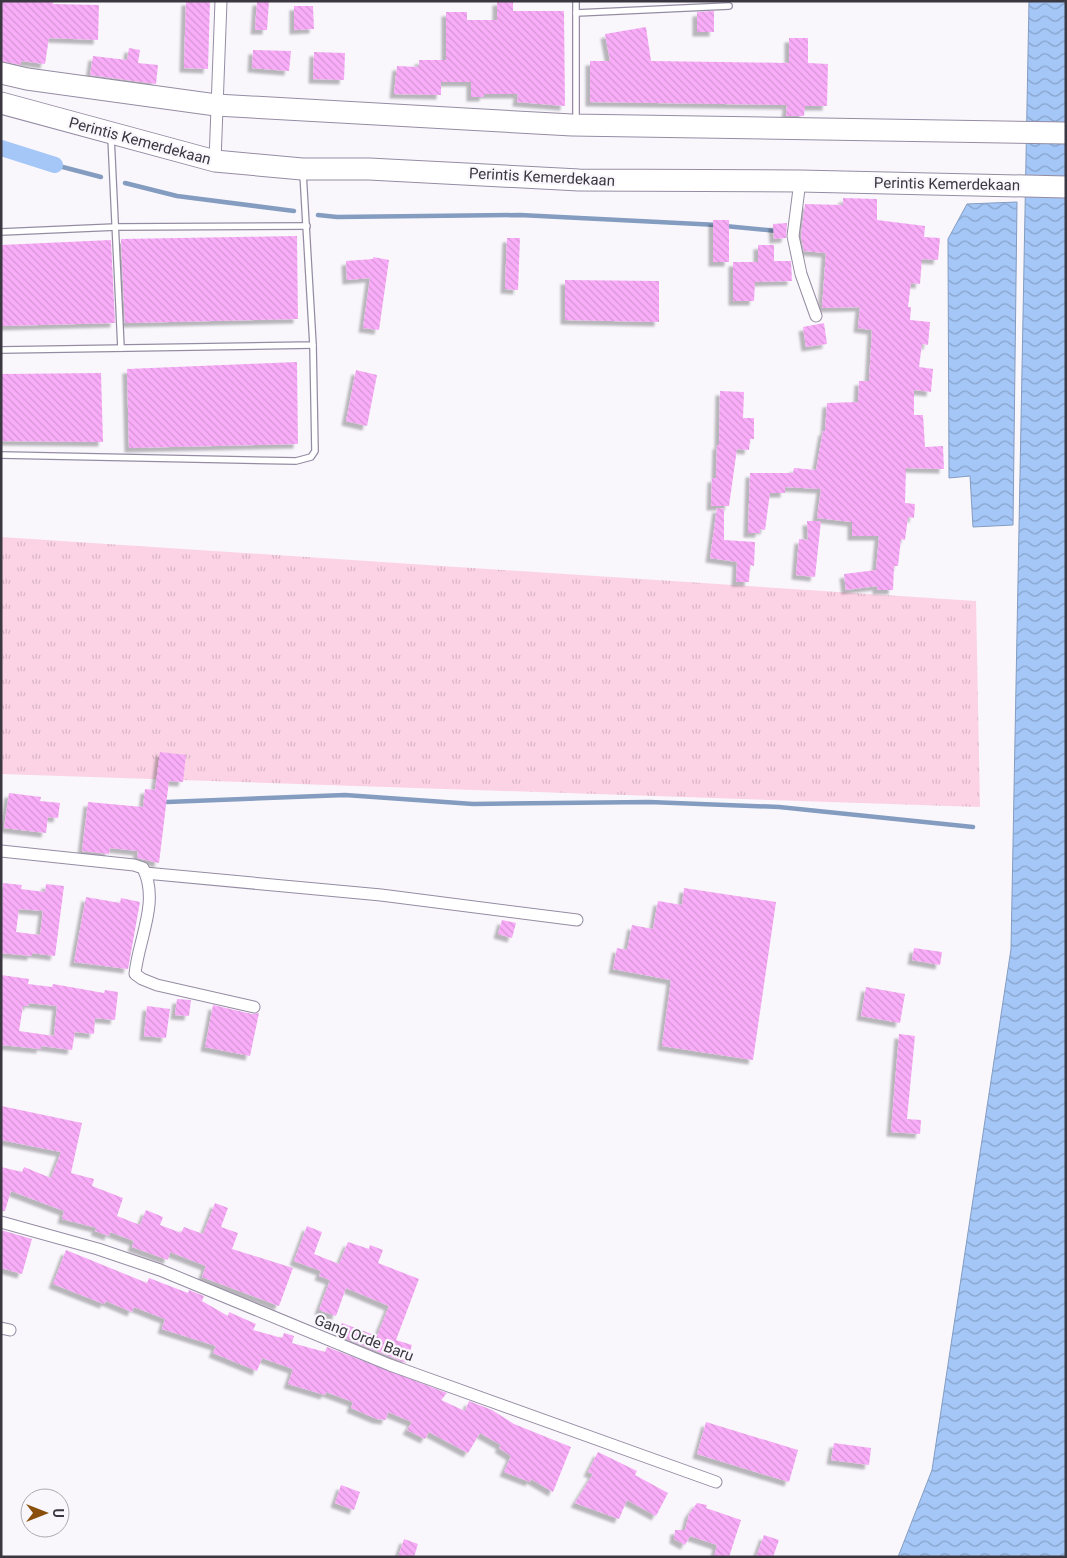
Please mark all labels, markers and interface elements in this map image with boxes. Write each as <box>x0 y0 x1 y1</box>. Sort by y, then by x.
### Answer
street label: Perintis Kemerdekaan <box>67 113 213 169</box>
street label: Perintis Kemerdekaan <box>469 164 615 190</box>
street label: Perintis Kemerdekaan <box>874 174 1020 194</box>
street label: Gang Orde Baru <box>312 1311 416 1365</box>
north arrow <box>20 1488 70 1538</box>
text: U <box>50 1508 66 1518</box>

